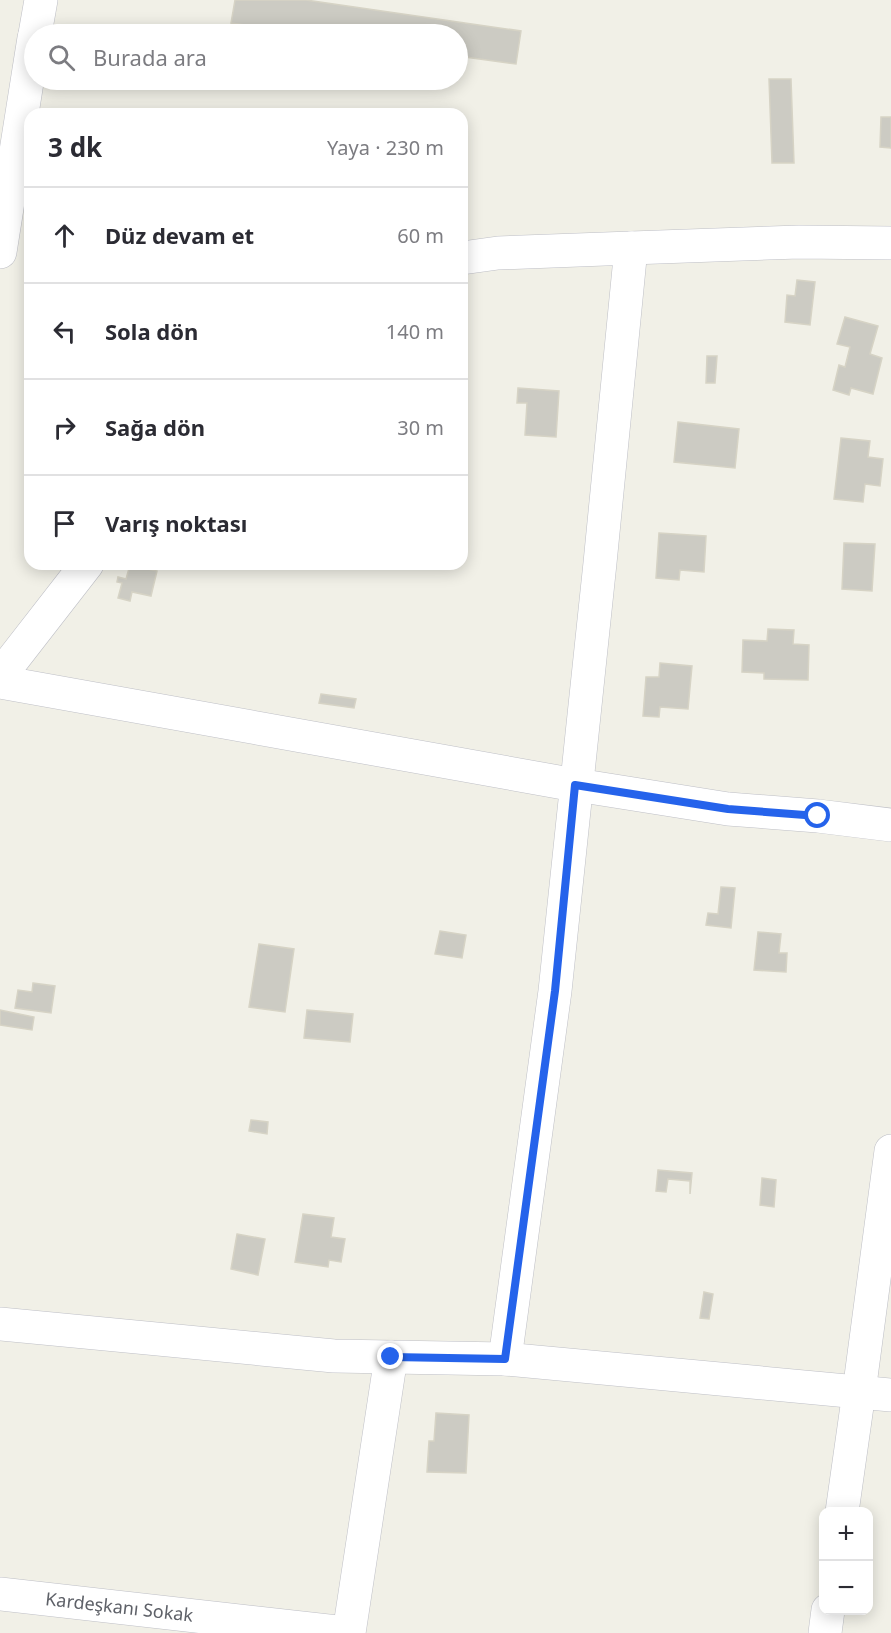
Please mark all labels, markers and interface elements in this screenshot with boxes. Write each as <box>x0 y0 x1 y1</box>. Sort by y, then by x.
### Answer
search box <box>24 24 468 90</box>
icon: search <box>45 41 78 74</box>
text: Burada ara <box>93 42 207 72</box>
text: 3 dk <box>48 129 102 165</box>
text: Yaya · 230 m <box>327 134 444 161</box>
icon: ahead <box>48 219 81 252</box>
text: Düz devam et <box>105 220 254 250</box>
text: 60 m <box>397 222 444 249</box>
icon: left <box>48 315 81 348</box>
text: Sola dön <box>105 316 198 346</box>
text: 140 m <box>386 318 444 345</box>
icon: right <box>48 411 81 444</box>
text: Sağa dön <box>105 412 205 442</box>
text: 30 m <box>397 414 444 441</box>
icon: arrive <box>48 507 81 540</box>
text: Varış noktası <box>105 508 247 538</box>
route start <box>804 802 830 828</box>
route end <box>377 1343 403 1369</box>
map controls <box>819 1507 873 1615</box>
button: + <box>819 1507 873 1561</box>
button: − <box>819 1561 873 1615</box>
street label: Kardeşkanı Sokak <box>44 1586 195 1627</box>

